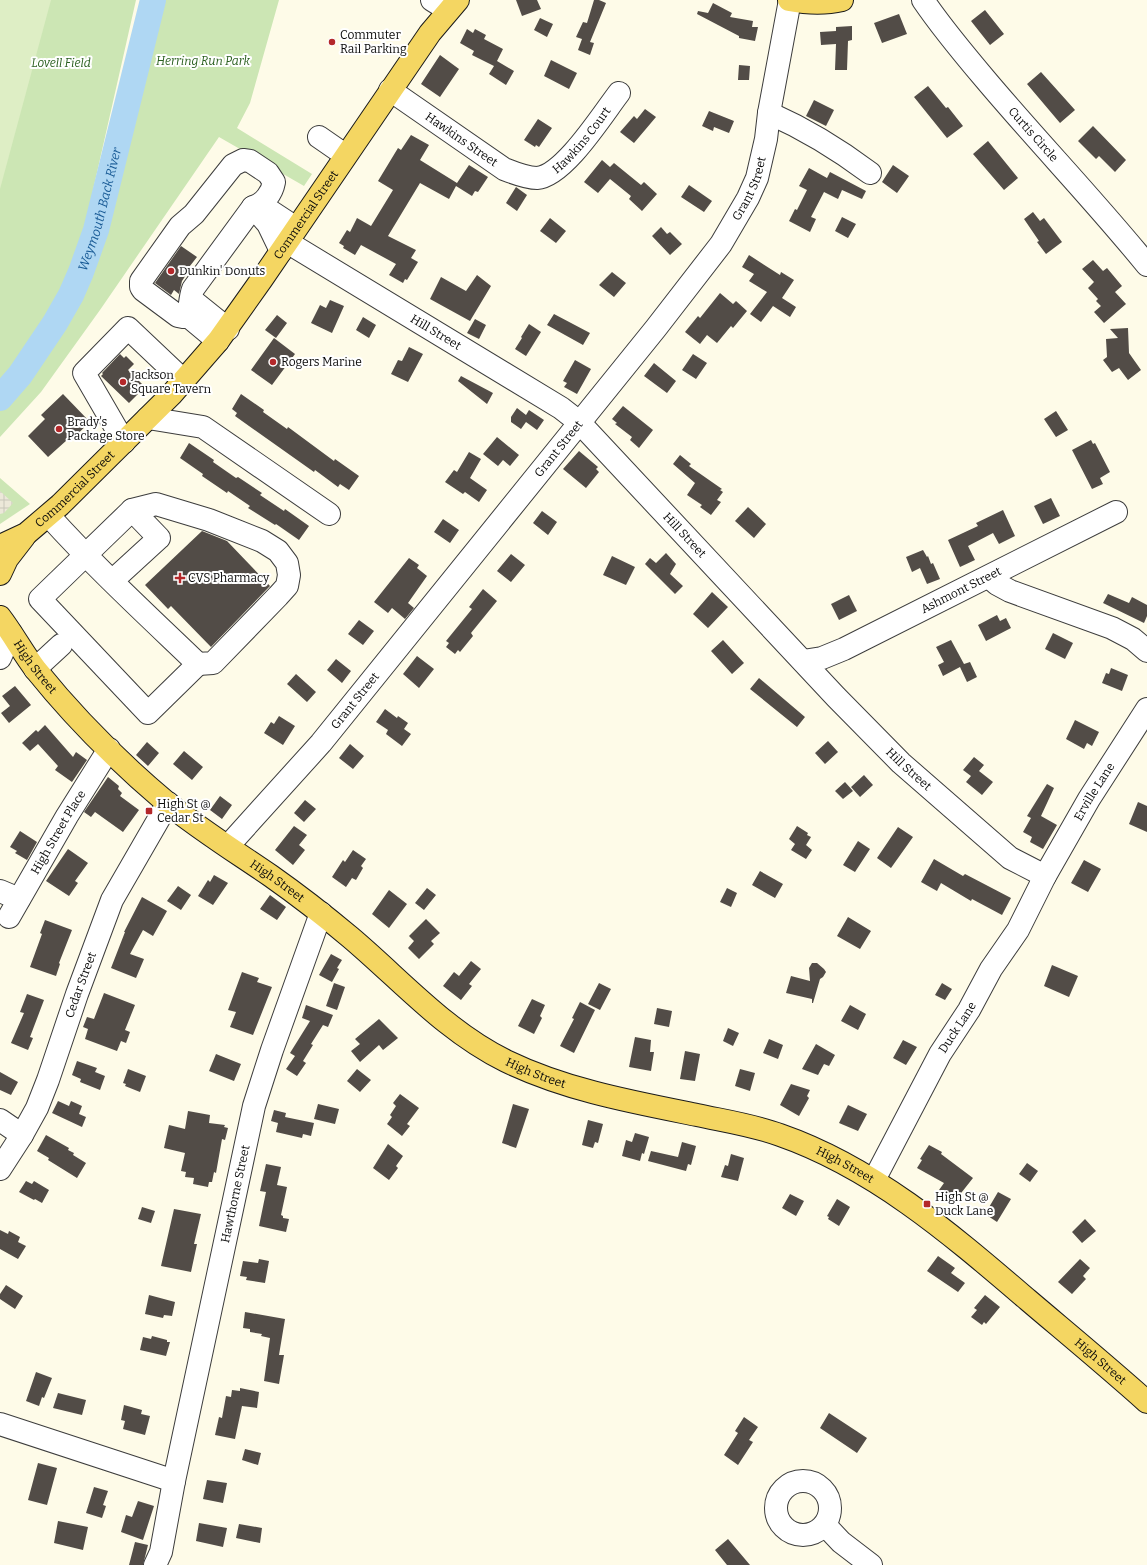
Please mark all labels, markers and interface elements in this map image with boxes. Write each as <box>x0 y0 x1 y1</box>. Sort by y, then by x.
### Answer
place label: Commuter Rail Parking <box>340 28 407 56</box>
marker: Commuter Rail Parking <box>327 37 337 47</box>
park label: Herring Run Park <box>156 54 251 68</box>
park label: Lovell Field <box>31 56 91 70</box>
street label: Hawkins Court <box>550 104 614 176</box>
street label: Curtis Circle <box>1005 104 1061 165</box>
street label: Hawkins Street <box>423 110 501 170</box>
water label: Weymouth Back River <box>75 145 124 273</box>
street label: Grant Street <box>729 155 769 223</box>
street label: Commercial Street <box>271 167 342 262</box>
place label: Dunkin' Donuts <box>179 264 266 278</box>
marker: Dunkin' Donuts <box>166 266 176 276</box>
street label: Hill Street <box>408 312 464 353</box>
place label: Rogers Marine <box>281 355 362 369</box>
marker: Rogers Marine <box>268 357 278 367</box>
place label: Jackson Square Tavern <box>130 368 211 396</box>
marker: Jackson Square Tavern <box>118 377 128 387</box>
place label: Brady's Package Store <box>67 415 145 443</box>
street label: Grant Street <box>532 417 586 480</box>
marker: Brady's Package Store <box>54 424 64 434</box>
street label: Commercial Street <box>32 447 118 530</box>
street label: Hill Street <box>660 510 710 561</box>
street label: Ashmont Street <box>918 564 1004 616</box>
place label: CVS Pharmacy <box>188 571 270 585</box>
marker: CVS Pharmacy <box>175 573 185 583</box>
street label: High Street <box>11 637 60 697</box>
street label: Grant Street <box>328 669 382 732</box>
street label: Hill Street <box>883 745 935 794</box>
street label: Erville Lane <box>1071 760 1118 823</box>
street label: High Street Place <box>28 788 88 877</box>
place label: High St @ Cedar St <box>157 797 211 825</box>
marker: High St @ Cedar St <box>144 806 154 816</box>
street label: High Street <box>247 857 308 905</box>
street label: Cedar Street <box>62 949 99 1020</box>
street label: Duck Lane <box>936 999 979 1056</box>
street label: High Street <box>503 1055 568 1091</box>
street label: Hawthorne Street <box>218 1143 253 1244</box>
street label: High Street <box>814 1144 877 1186</box>
place label: High St @ Duck Lane <box>935 1190 993 1218</box>
marker: High St @ Duck Lane <box>922 1199 932 1209</box>
street label: High Street <box>1072 1335 1130 1388</box>

